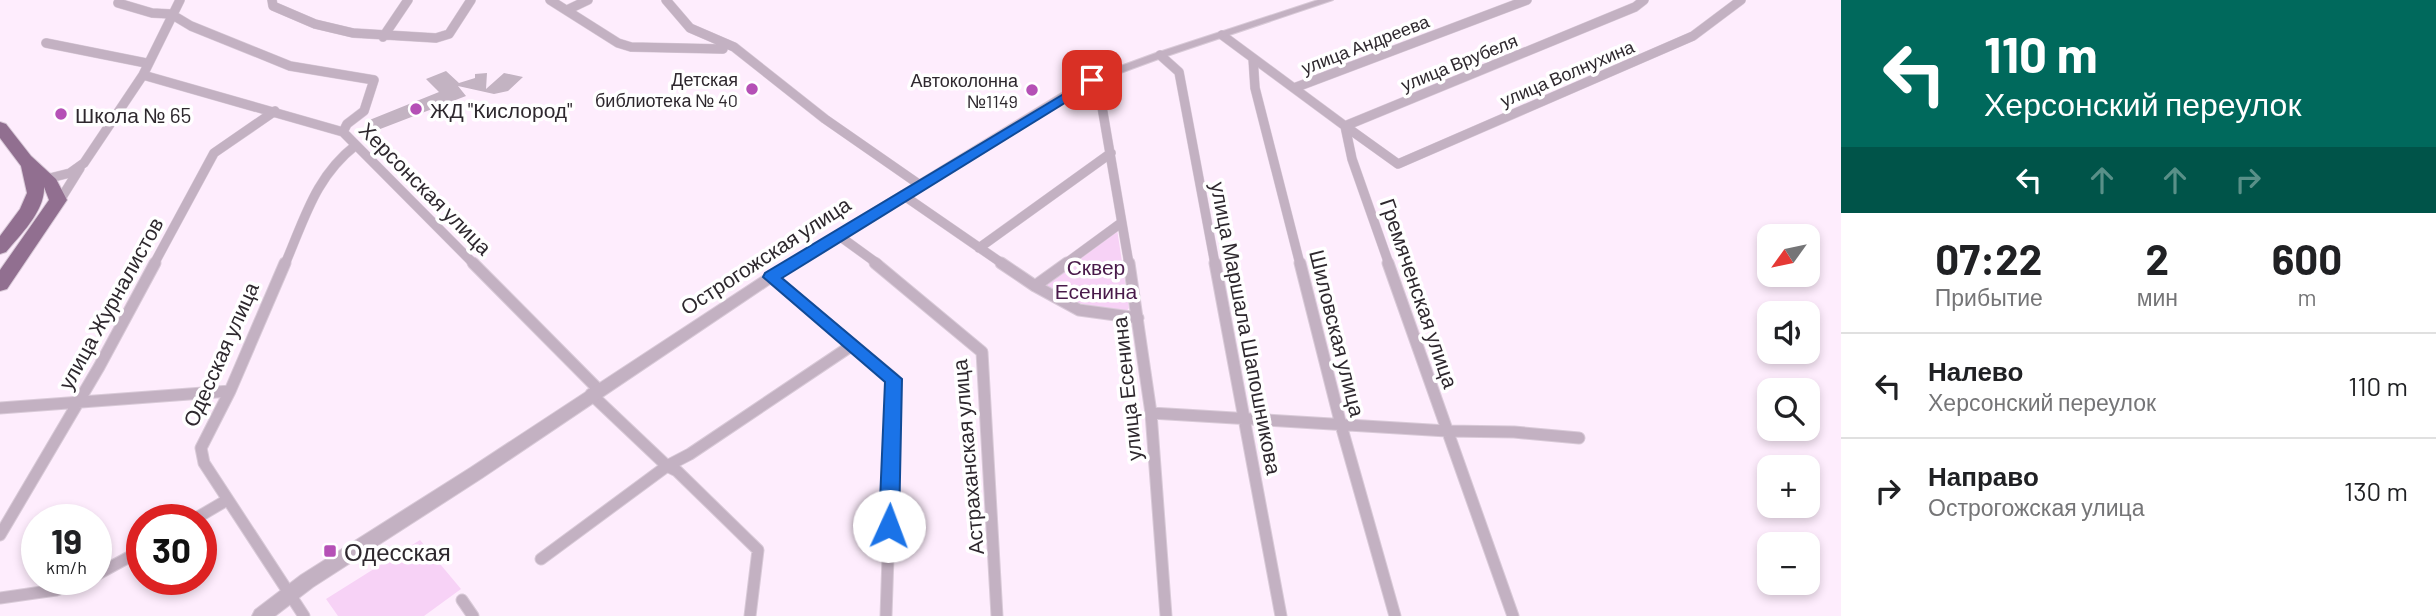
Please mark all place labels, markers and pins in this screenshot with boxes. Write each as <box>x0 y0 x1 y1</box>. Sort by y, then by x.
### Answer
pin <box>1062 50 1122 110</box>
place label: Детская библиотека № 40 <box>595 68 738 111</box>
place label: Автоколонна №1149 <box>910 69 1019 112</box>
marker: Детская библиотека № 40 <box>744 81 760 97</box>
marker: Автоколонна №1149 <box>1024 82 1040 98</box>
place label: ЖД "Кислород" <box>430 97 573 122</box>
marker: ЖД "Кислород" <box>408 101 424 117</box>
place label: Школа № 65 <box>75 102 191 127</box>
marker: Школа № 65 <box>53 106 69 122</box>
place label: Одесская <box>344 537 451 566</box>
marker: Одесская <box>322 543 338 559</box>

